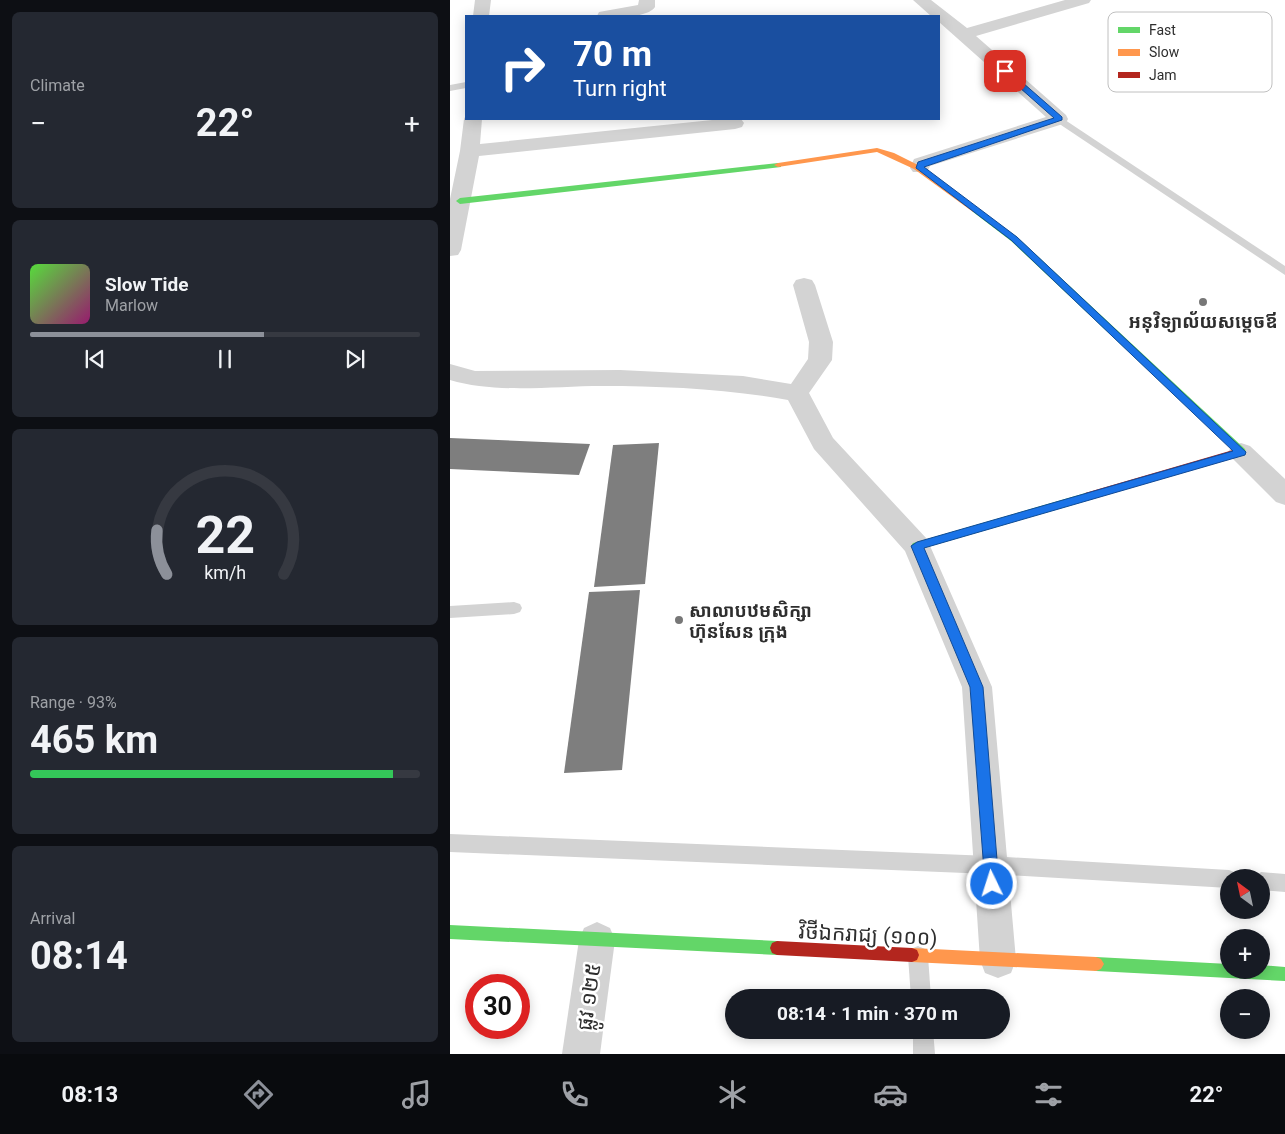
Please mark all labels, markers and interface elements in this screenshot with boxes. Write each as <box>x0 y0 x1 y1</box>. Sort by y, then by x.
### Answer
legend <box>1108 12 1272 92</box>
text: Fast <box>1149 22 1176 38</box>
text: 70 m <box>573 34 652 75</box>
icon: right <box>490 35 555 100</box>
text: Slow <box>1149 44 1180 60</box>
pin <box>984 50 1026 92</box>
icon: arrive <box>991 57 1019 85</box>
text: Jam <box>1149 67 1177 83</box>
text: Climate <box>30 76 85 95</box>
text: Turn right <box>573 76 667 101</box>
text: 22° <box>196 101 254 145</box>
text: − <box>30 107 46 140</box>
text: + <box>404 107 420 140</box>
text: Slow Tide <box>105 273 188 296</box>
text: Marlow <box>105 296 158 315</box>
marker: អនុវិទ្យាល័យសម្តេចឪ <box>1197 296 1209 308</box>
place label: អនុវិទ្យាល័យសម្តេចឪ <box>1129 311 1277 333</box>
icon: previous <box>81 345 109 373</box>
icon: pause <box>211 345 239 373</box>
icon: next <box>341 345 369 373</box>
text: 22 <box>195 505 255 566</box>
text: km/h <box>204 562 246 583</box>
place label: សាលាបឋមសិក្សា ហ៊ុនសែន ក្រុង <box>689 600 812 643</box>
marker: សាលាបឋមសិក្សា ហ៊ុនសែន ក្រុង <box>673 614 685 626</box>
text: Range · 93% <box>30 693 117 712</box>
text: 465 km <box>30 718 158 762</box>
position arrow <box>965 857 1017 909</box>
north arrow <box>1220 869 1270 919</box>
map controls <box>1220 869 1270 1039</box>
text: Arrival <box>30 909 75 928</box>
street label: វិថីឯករាជ្យ (១០០) <box>797 918 938 952</box>
button: + <box>1220 929 1270 979</box>
text: 08:14 <box>30 934 128 978</box>
street label: ផ្លូវ ១២៥ <box>572 962 613 1033</box>
speed limit sign: 30 <box>465 974 530 1039</box>
button: − <box>1220 989 1270 1039</box>
text: 08:14 · 1 min · 370 m <box>777 1002 958 1025</box>
icon: directions <box>241 1077 276 1112</box>
icon: music <box>399 1077 434 1112</box>
icon: phone <box>557 1077 592 1112</box>
icon: climate <box>715 1077 750 1112</box>
icon: car <box>873 1077 908 1112</box>
icon: filters <box>1031 1077 1066 1112</box>
text: 08:13 <box>62 1082 118 1107</box>
text: 22° <box>1190 1082 1223 1107</box>

